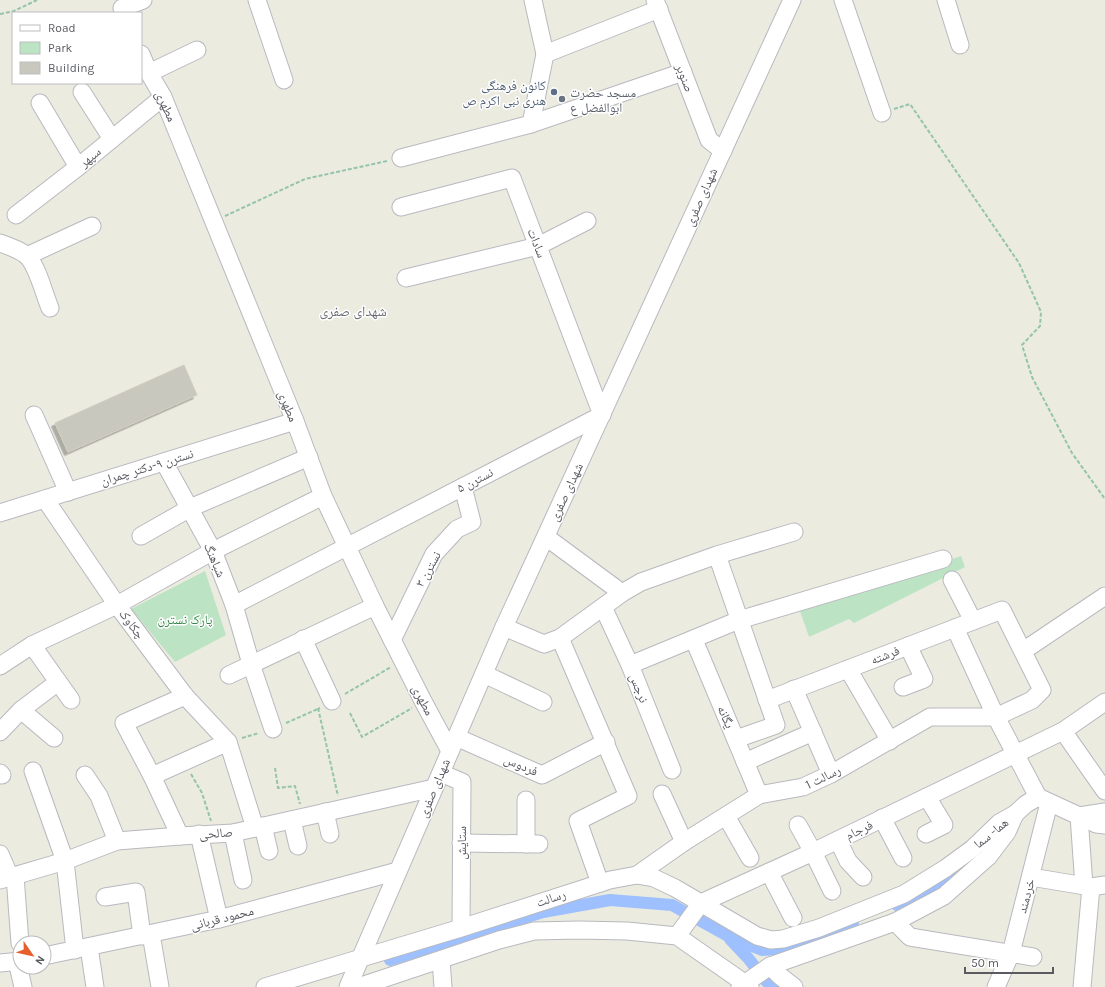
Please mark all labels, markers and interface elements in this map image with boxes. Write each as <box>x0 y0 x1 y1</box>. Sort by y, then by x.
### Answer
legend <box>12 12 142 84</box>
text: Road <box>48 21 76 35</box>
text: Park <box>48 41 73 55</box>
text: Building <box>48 61 95 75</box>
street label: صنوبر <box>672 61 697 95</box>
place label: کانون فرهنگی هنری نبی اکرم ص <box>462 78 547 109</box>
place label: مسجد حضرت ابوالفضل ع <box>570 85 636 117</box>
marker: کانون فرهنگی هنری نبی اکرم ص <box>549 87 559 97</box>
street label: مطهری <box>151 88 180 124</box>
marker: مسجد حضرت ابوالفضل ع <box>557 94 567 104</box>
street label: سپهر <box>75 144 105 172</box>
street label: شهدای صفری <box>681 165 721 229</box>
street label: سادات <box>525 226 549 260</box>
district label: شهدای صفری <box>319 303 387 320</box>
street label: مطهری <box>274 388 301 424</box>
street label: نسترن ۹-دکتر چمران <box>99 446 196 489</box>
street label: شهدای صفری <box>546 461 587 524</box>
street label: نسترن ۵ <box>454 465 496 496</box>
street label: شباهنگ <box>201 540 229 580</box>
street label: نسترن ۳ <box>412 548 445 590</box>
street label: چکاوک <box>115 606 148 642</box>
park label: پارک نسترن <box>158 612 213 628</box>
street label: فرشته <box>868 643 902 668</box>
street label: نرجس <box>625 671 652 705</box>
street label: مطهری <box>408 682 437 718</box>
street label: یگانه <box>714 703 737 731</box>
street label: فردوس <box>501 751 540 780</box>
street label: شهدای صفری <box>415 756 454 820</box>
street label: رسالت 1 <box>803 762 844 793</box>
street label: هما- سما <box>971 815 1011 851</box>
street label: فرجام <box>843 817 876 844</box>
street label: صالحی <box>199 824 233 843</box>
street label: ستایش <box>454 826 470 860</box>
street label: خردمند <box>1014 877 1039 915</box>
street label: رسالت <box>534 886 568 911</box>
street label: محمود قربانی <box>189 903 255 934</box>
north arrow <box>12 935 52 975</box>
scale bar <box>965 949 1053 975</box>
text: N <box>32 953 47 967</box>
text: 50 m <box>971 956 999 970</box>

